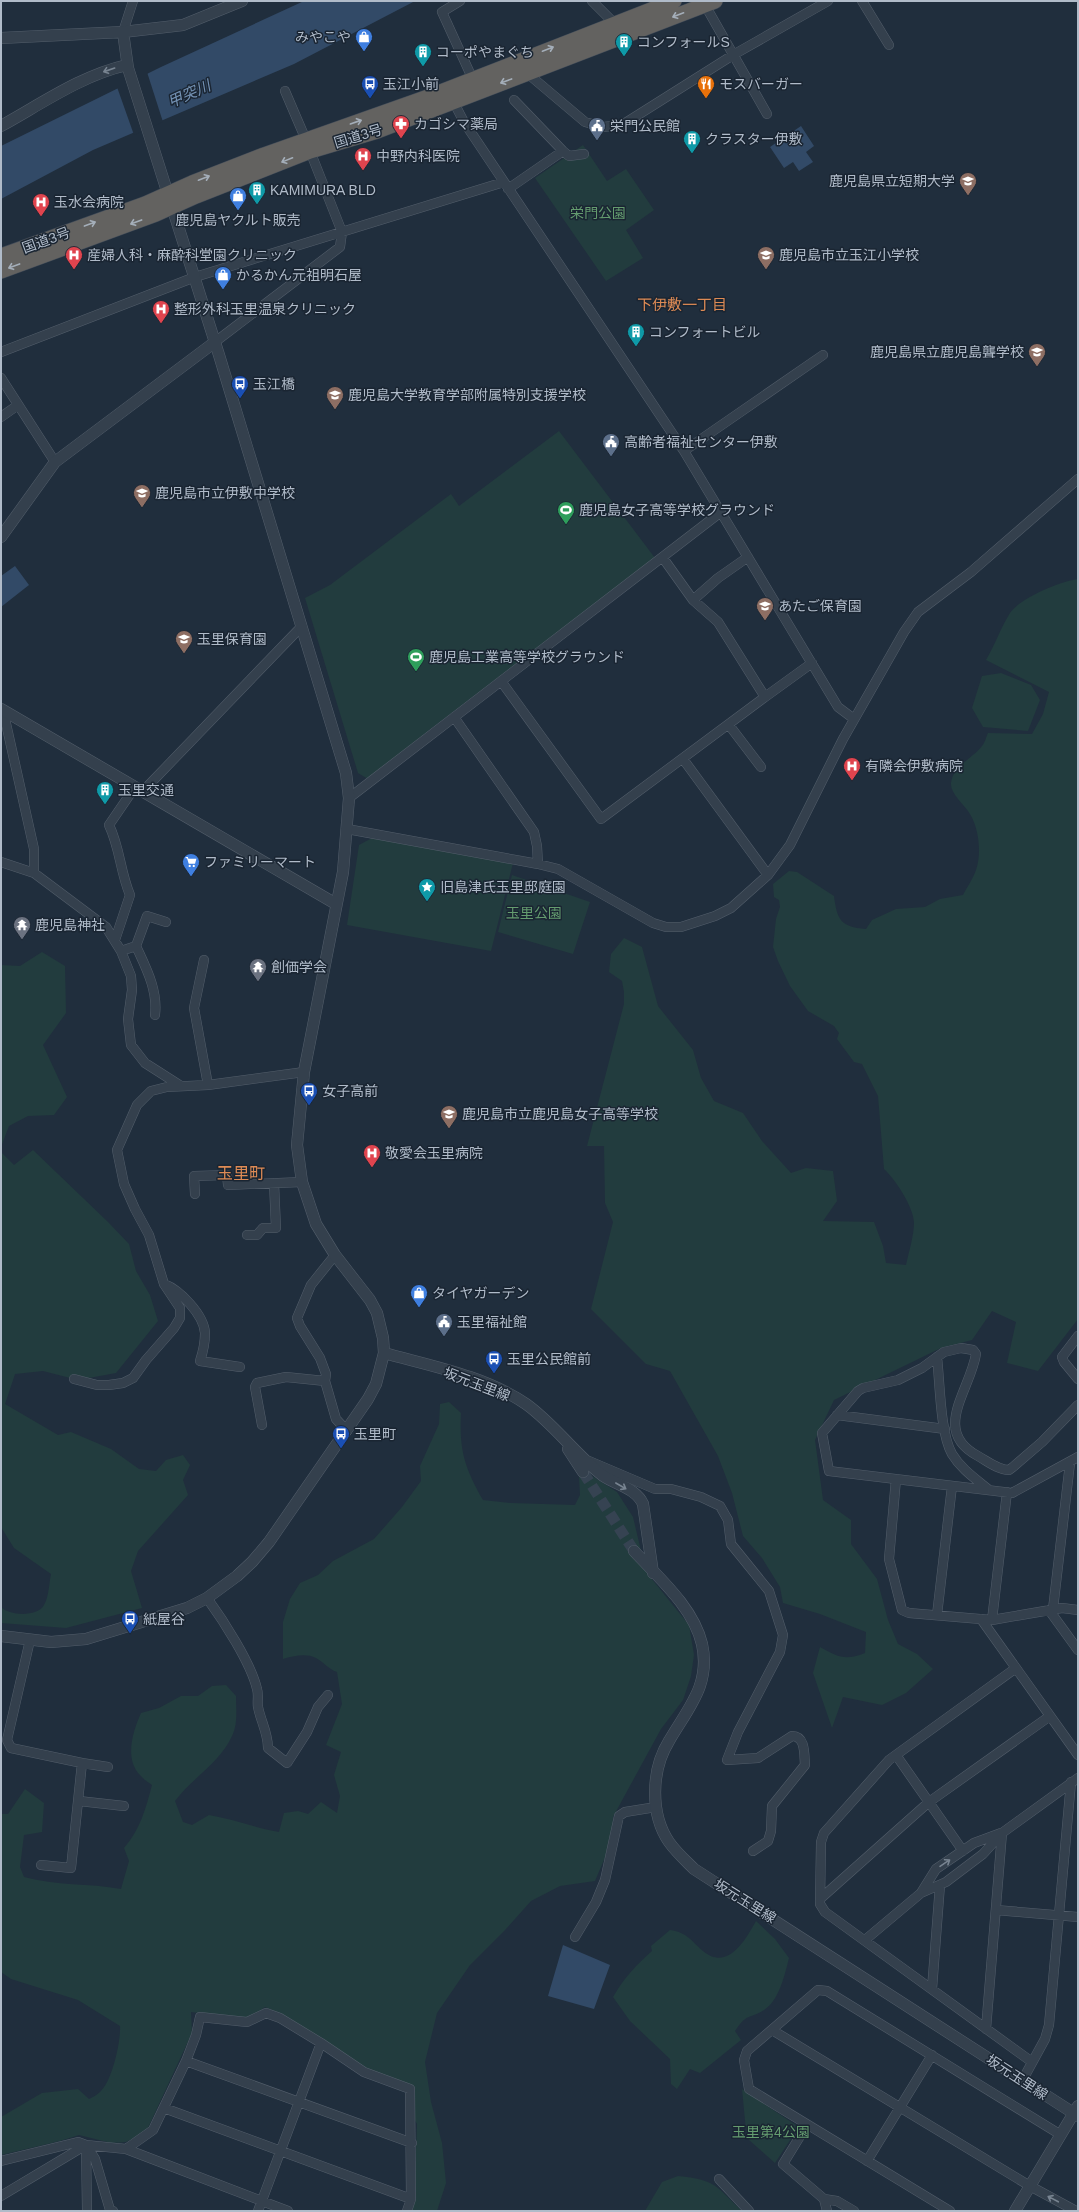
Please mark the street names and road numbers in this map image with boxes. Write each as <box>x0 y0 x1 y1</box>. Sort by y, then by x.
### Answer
street label: 国道3号 <box>332 121 384 151</box>
street label: 国道3号 <box>20 224 72 256</box>
street label: 坂元玉里線 <box>441 1364 513 1404</box>
street label: 坂元玉里線 <box>711 1876 779 1926</box>
street label: 坂元玉里線 <box>983 2051 1051 2103</box>

